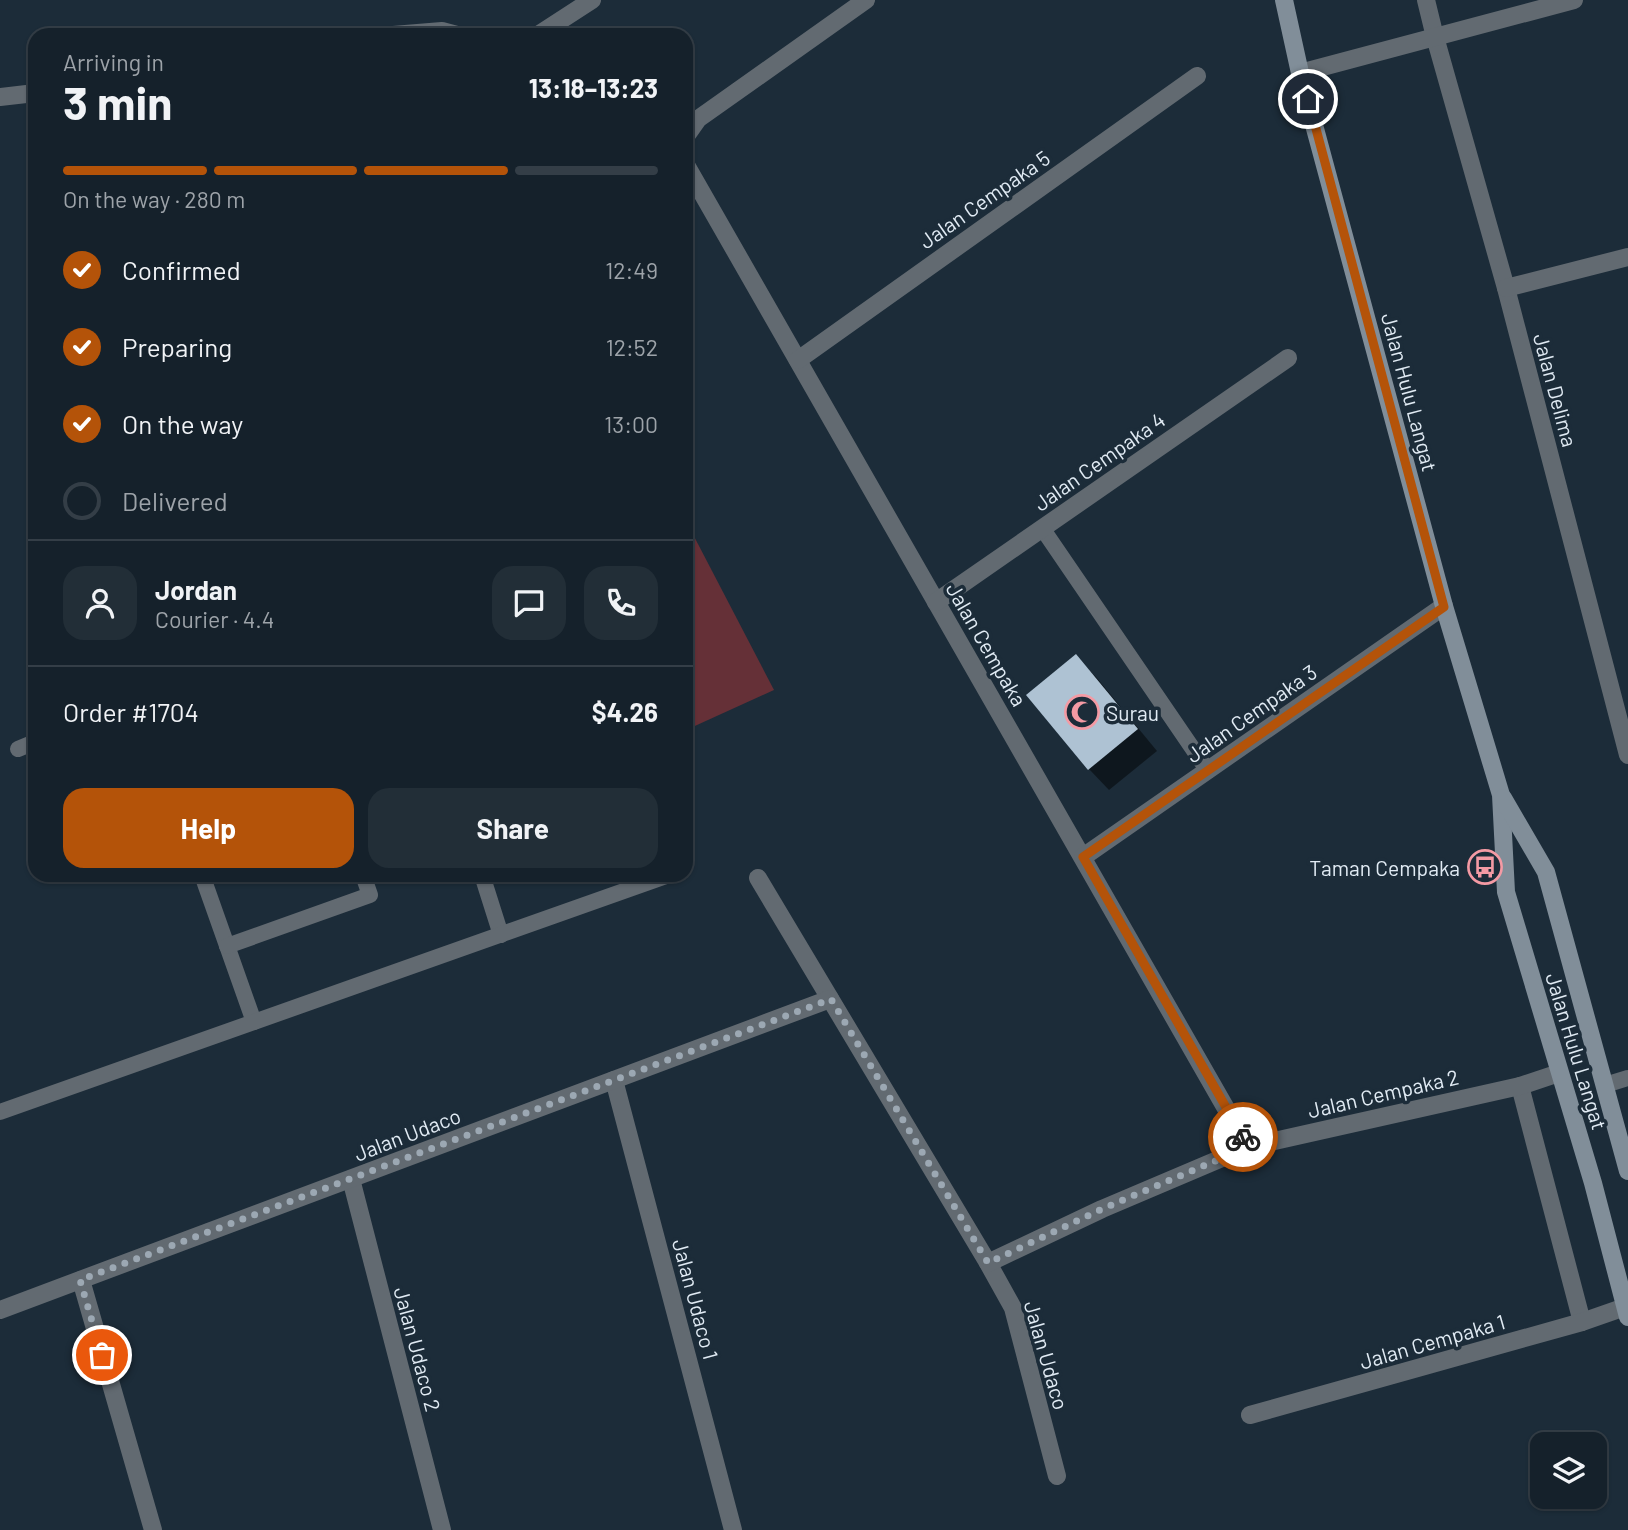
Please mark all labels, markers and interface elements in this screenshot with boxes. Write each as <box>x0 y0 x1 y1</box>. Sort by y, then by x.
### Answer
text: Arriving in <box>63 48 164 76</box>
pin <box>1278 69 1338 129</box>
text: 13:18–13:23 <box>529 72 658 103</box>
text: 3 min <box>63 74 172 129</box>
icon: home <box>1289 80 1327 118</box>
street label: Jalan Cempaka 5 <box>914 145 1054 253</box>
text: On the way · 280 m <box>63 185 245 213</box>
icon: check <box>63 251 101 289</box>
text: Confirmed <box>122 254 241 285</box>
text: 12:49 <box>605 256 658 284</box>
street label: Jalan Hulu Langat <box>1377 310 1443 474</box>
icon: check <box>63 328 101 366</box>
text: Preparing <box>122 331 232 362</box>
street label: Jalan Delima <box>1529 331 1583 449</box>
text: 12:52 <box>606 333 658 361</box>
icon: check <box>63 405 101 443</box>
street label: Jalan Cempaka 4 <box>1029 406 1169 516</box>
text: On the way <box>122 408 243 439</box>
text: 13:00 <box>604 410 658 438</box>
text: Delivered <box>122 485 228 516</box>
button: person <box>63 566 137 640</box>
button: chat <box>492 566 566 640</box>
button: phone <box>584 566 658 640</box>
text: Jordan <box>155 574 237 605</box>
street label: Jalan Cempaka <box>942 578 1032 710</box>
text: Courier · 4.4 <box>155 605 274 633</box>
street label: Jalan Cempaka 3 <box>1181 659 1321 767</box>
mosque icon: Surau <box>1063 693 1101 731</box>
text: Order #1704 <box>63 696 199 727</box>
text: $4.26 <box>592 696 658 727</box>
place label: Surau <box>1106 700 1159 725</box>
button: Help <box>63 788 354 868</box>
button: Share <box>368 788 658 868</box>
bus stop icon: Taman Cempaka <box>1466 848 1504 886</box>
place label: Taman Cempaka <box>1309 855 1460 880</box>
street label: Jalan Hulu Langat <box>1541 970 1613 1132</box>
street label: Jalan Cempaka 2 <box>1305 1063 1461 1123</box>
street label: Jalan Udaco <box>350 1102 464 1166</box>
courier <box>1208 1102 1278 1172</box>
icon: bike <box>1224 1118 1262 1156</box>
street label: Jalan Udaco 1 <box>668 1236 724 1362</box>
street label: Jalan Udaco 2 <box>389 1284 447 1414</box>
street label: Jalan Udaco <box>1020 1298 1074 1412</box>
street label: Jalan Cempaka 1 <box>1356 1308 1508 1374</box>
pin <box>72 1325 132 1385</box>
icon: bag <box>83 1336 121 1374</box>
map controls <box>1530 1432 1607 1509</box>
button: layers <box>1530 1432 1607 1509</box>

